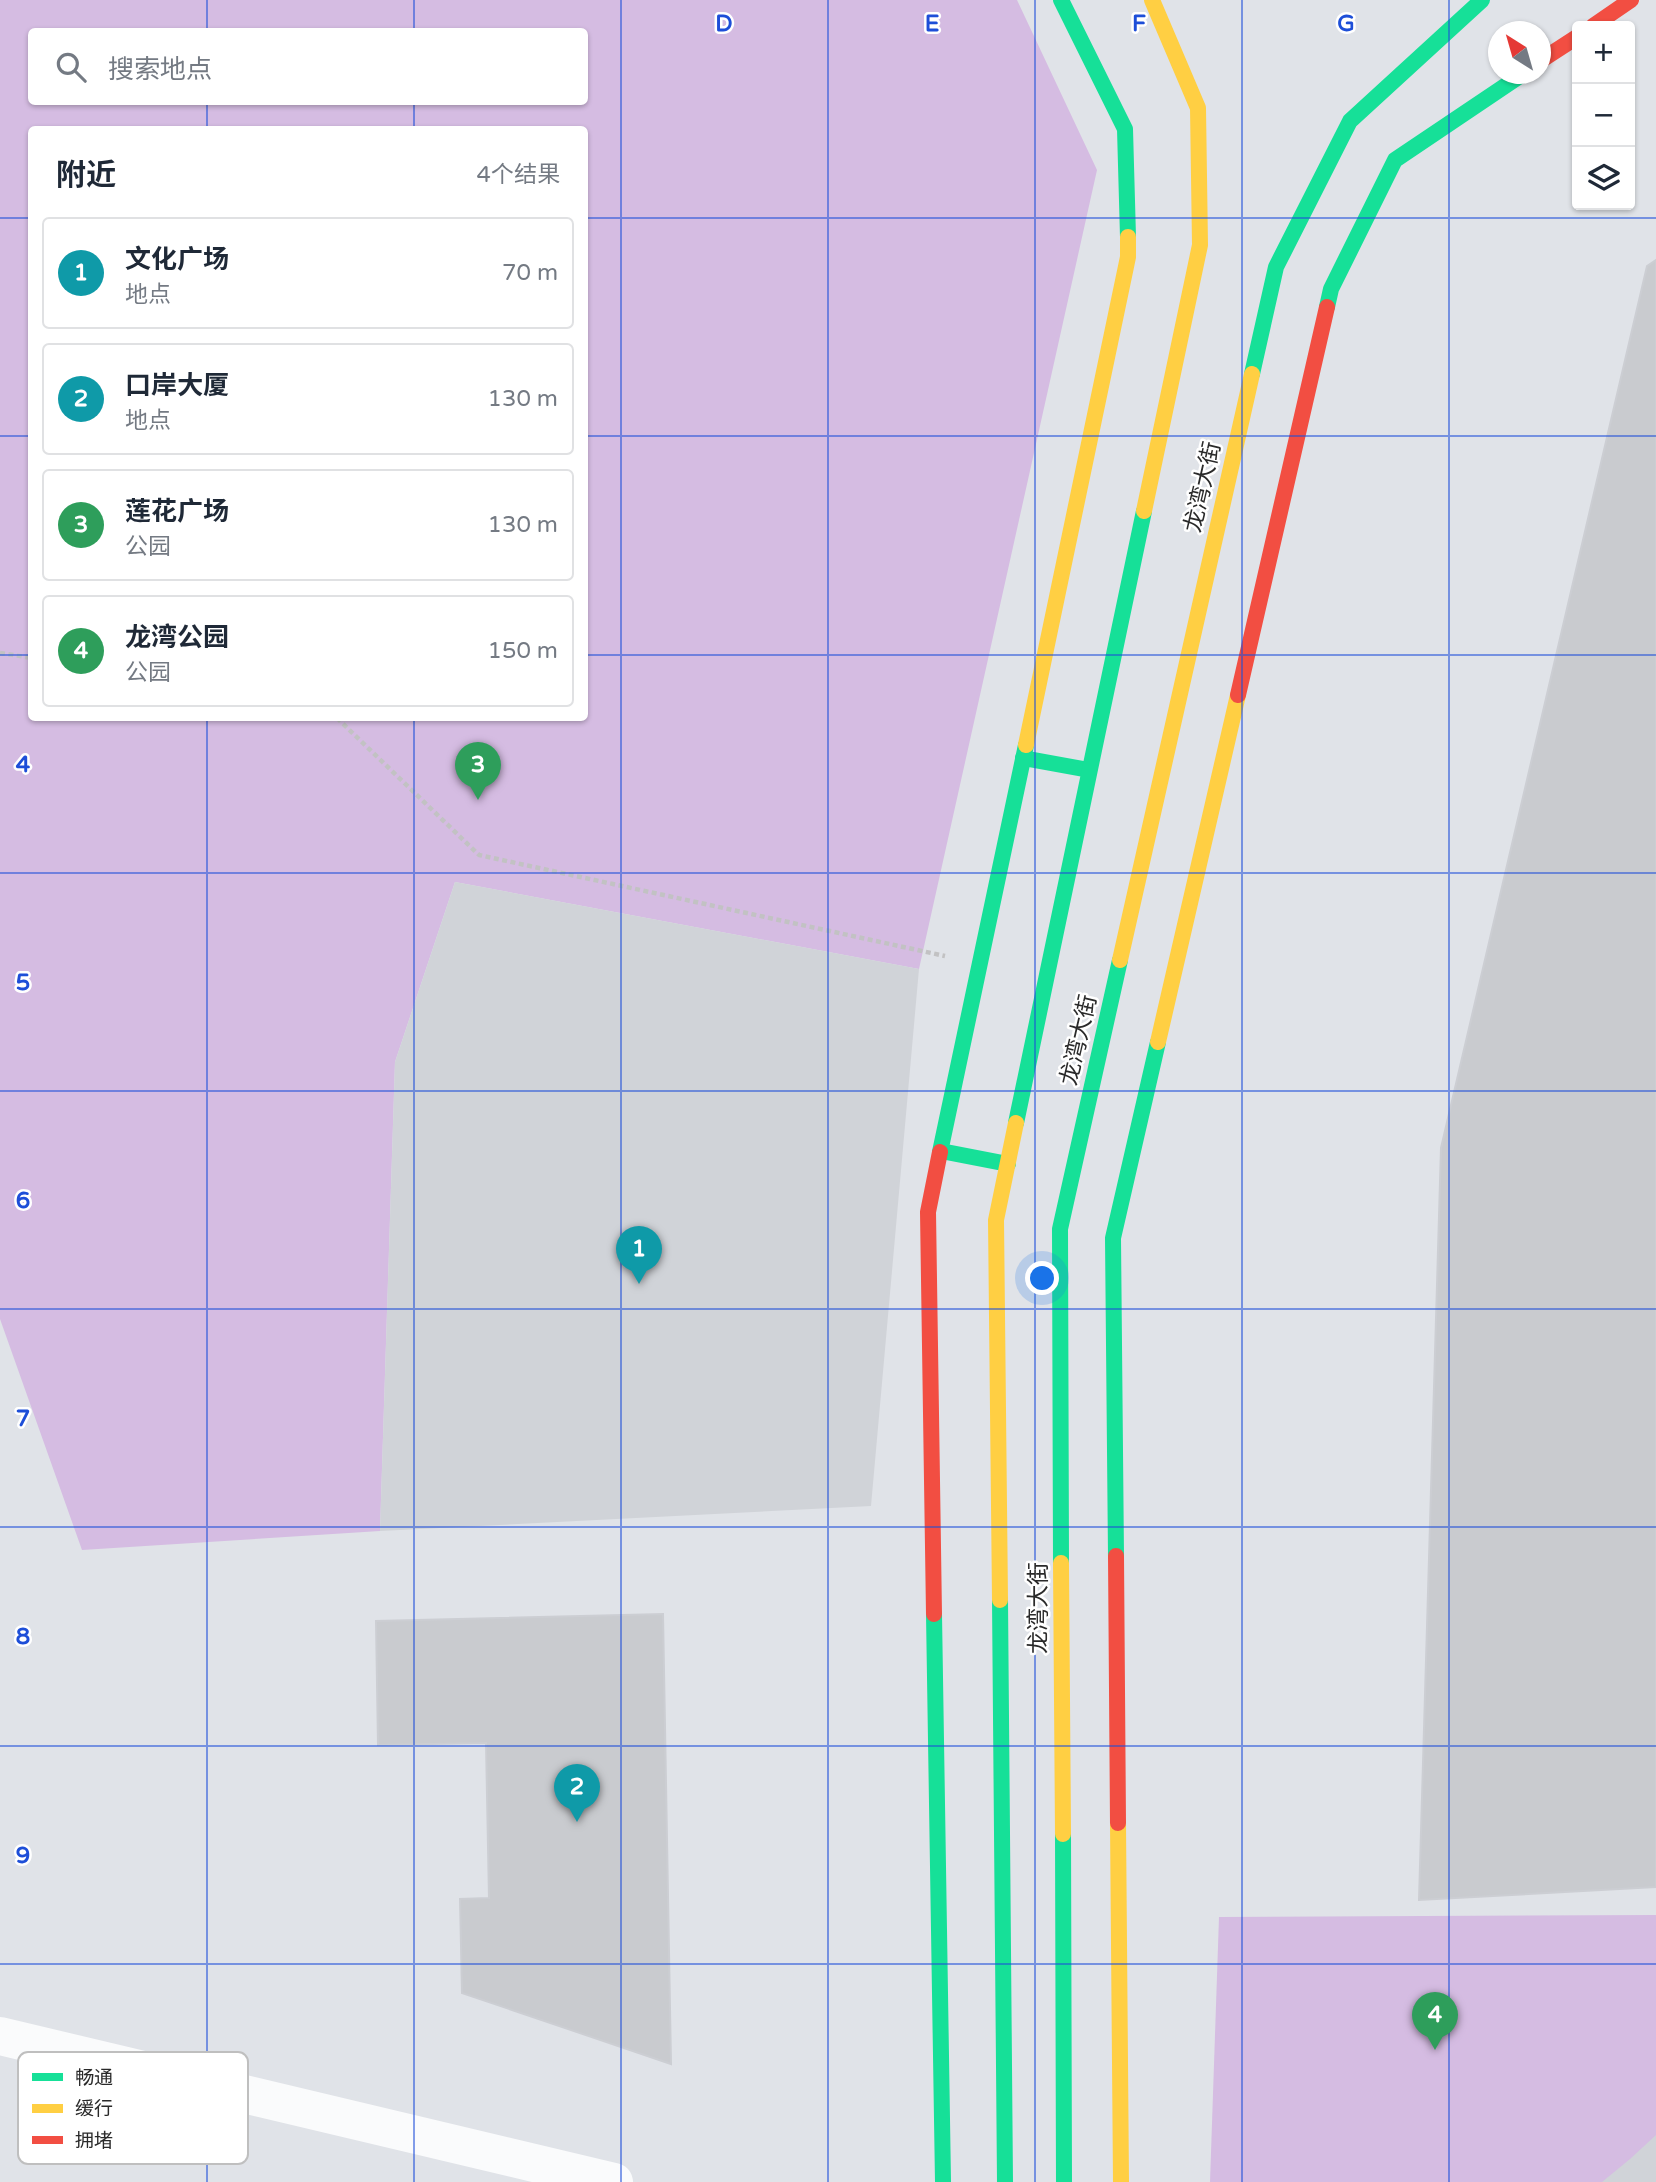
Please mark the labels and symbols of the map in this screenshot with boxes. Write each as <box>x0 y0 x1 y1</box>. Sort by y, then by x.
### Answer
text: D <box>715 10 733 38</box>
text: E <box>925 10 939 38</box>
text: F <box>1132 10 1146 38</box>
text: G <box>1337 10 1355 38</box>
north arrow <box>1488 21 1551 84</box>
street label: 龙湾大街 <box>1179 439 1227 535</box>
pin: 3 <box>455 742 501 800</box>
text: 4 <box>16 751 31 779</box>
text: 5 <box>16 969 30 997</box>
street label: 龙湾大街 <box>1055 992 1103 1088</box>
text: 6 <box>16 1187 30 1215</box>
pin: 1 <box>616 1226 662 1284</box>
your location <box>1025 1261 1059 1295</box>
text: 7 <box>16 1405 30 1433</box>
street label: 龙湾大街 <box>1025 1562 1053 1654</box>
text: 8 <box>16 1623 30 1651</box>
pin: 2 <box>554 1764 600 1822</box>
text: 9 <box>16 1842 30 1870</box>
pin: 4 <box>1412 1992 1458 2050</box>
legend <box>18 2052 248 2164</box>
text: 畅通 <box>75 2067 113 2089</box>
text: 缓行 <box>75 2098 113 2120</box>
text: 拥堵 <box>75 2130 113 2152</box>

